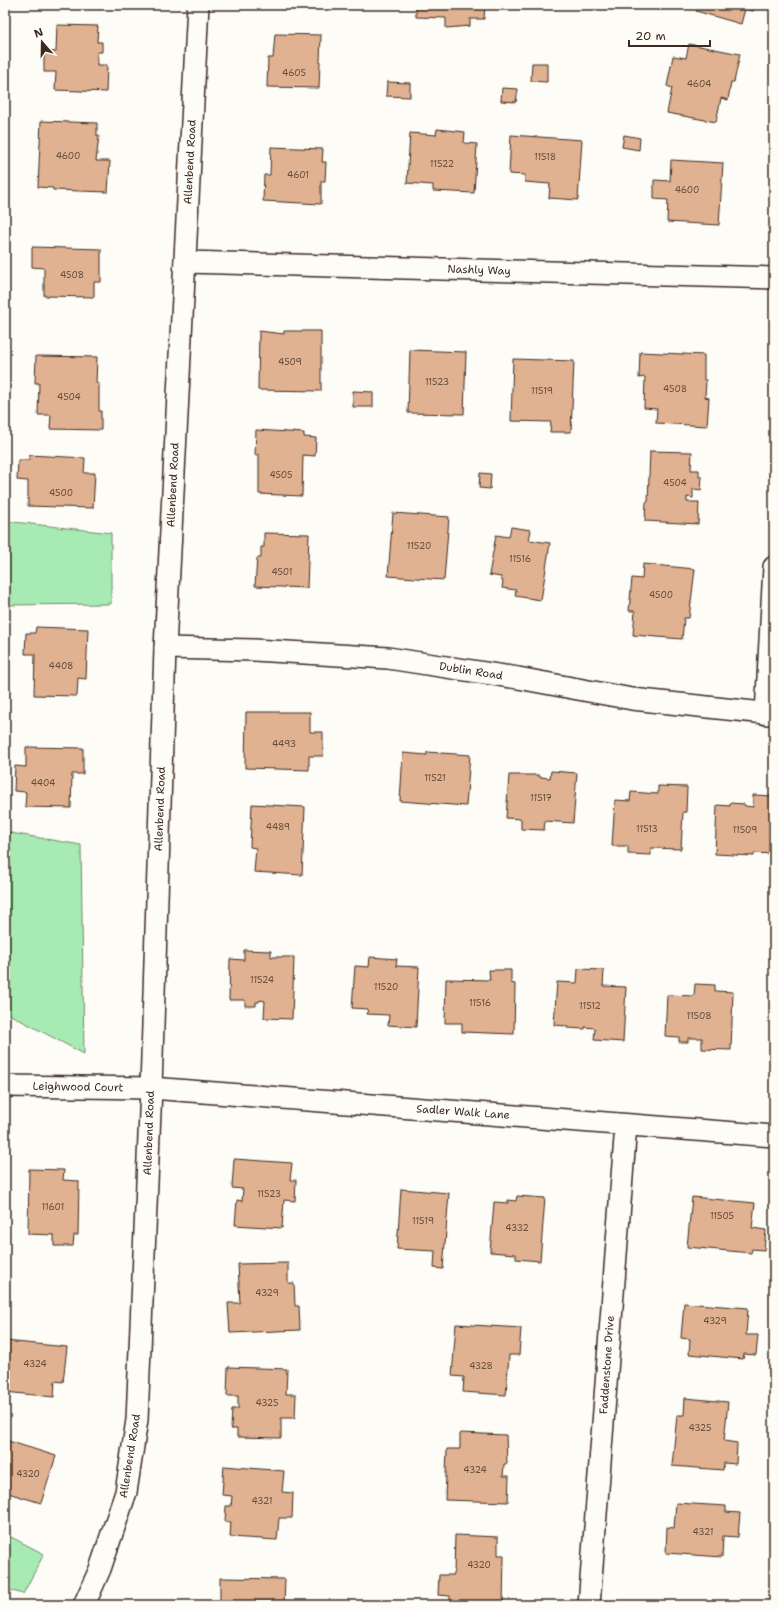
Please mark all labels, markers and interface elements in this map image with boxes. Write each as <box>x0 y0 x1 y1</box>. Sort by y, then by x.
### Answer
north arrow <box>22 22 62 62</box>
scale bar <box>629 22 710 48</box>
text: N <box>32 24 46 42</box>
text: 20 m <box>635 28 666 44</box>
house number: 4605 <box>282 67 306 79</box>
house number: 4604 <box>687 78 711 90</box>
street label: Allenbend Road <box>180 119 200 205</box>
house number: 4600 <box>56 150 80 162</box>
house number: 11518 <box>534 151 556 163</box>
house number: 11522 <box>430 158 454 170</box>
house number: 4601 <box>287 169 309 181</box>
house number: 4600 <box>675 184 699 196</box>
street label: Nashly Way <box>447 261 511 279</box>
house number: 4508 <box>60 269 84 281</box>
house number: 4509 <box>278 356 302 368</box>
house number: 11523 <box>425 376 449 388</box>
house number: 4508 <box>663 383 687 395</box>
house number: 11519 <box>531 385 553 397</box>
house number: 4504 <box>57 391 81 403</box>
street label: Allenbend Road <box>163 442 183 528</box>
house number: 4505 <box>269 469 293 481</box>
house number: 4504 <box>663 477 687 489</box>
house number: 4500 <box>49 487 73 499</box>
house number: 11520 <box>407 540 431 552</box>
house number: 11516 <box>509 553 531 565</box>
house number: 4501 <box>271 566 293 578</box>
house number: 4500 <box>649 589 673 601</box>
street label: Dublin Road <box>438 659 504 683</box>
house number: 4408 <box>49 660 73 672</box>
house number: 4493 <box>272 738 296 750</box>
street label: Allenbend Road <box>151 766 169 852</box>
house number: 11521 <box>424 772 446 784</box>
house number: 4404 <box>31 777 55 789</box>
house number: 11517 <box>530 792 552 804</box>
house number: 4489 <box>266 821 290 833</box>
house number: 11513 <box>636 823 658 835</box>
house number: 11509 <box>733 824 757 836</box>
house number: 11524 <box>250 974 274 986</box>
house number: 11520 <box>374 981 398 993</box>
house number: 11516 <box>469 997 491 1009</box>
house number: 11512 <box>579 1000 601 1012</box>
house number: 11508 <box>687 1010 711 1022</box>
street label: Leighwood Court <box>32 1079 124 1095</box>
street label: Allenbend Road <box>140 1090 158 1176</box>
street label: Sadler Walk Lane <box>416 1101 510 1123</box>
house number: 11523 <box>257 1188 281 1200</box>
house number: 11601 <box>42 1201 64 1213</box>
house number: 11505 <box>710 1210 734 1222</box>
house number: 11519 <box>412 1215 434 1227</box>
house number: 4332 <box>505 1222 529 1234</box>
house number: 4329 <box>255 1287 279 1299</box>
street label: Faddenstone Drive <box>596 1315 618 1415</box>
house number: 4329 <box>703 1315 727 1327</box>
house number: 4324 <box>23 1358 47 1370</box>
house number: 4328 <box>469 1360 493 1372</box>
house number: 4325 <box>255 1397 279 1409</box>
street label: Allenbend Road <box>116 1413 144 1499</box>
house number: 4325 <box>688 1422 712 1434</box>
house number: 4324 <box>463 1464 487 1476</box>
house number: 4320 <box>16 1468 40 1480</box>
house number: 4321 <box>252 1495 273 1507</box>
house number: 4321 <box>693 1526 714 1538</box>
house number: 4320 <box>467 1559 491 1571</box>

